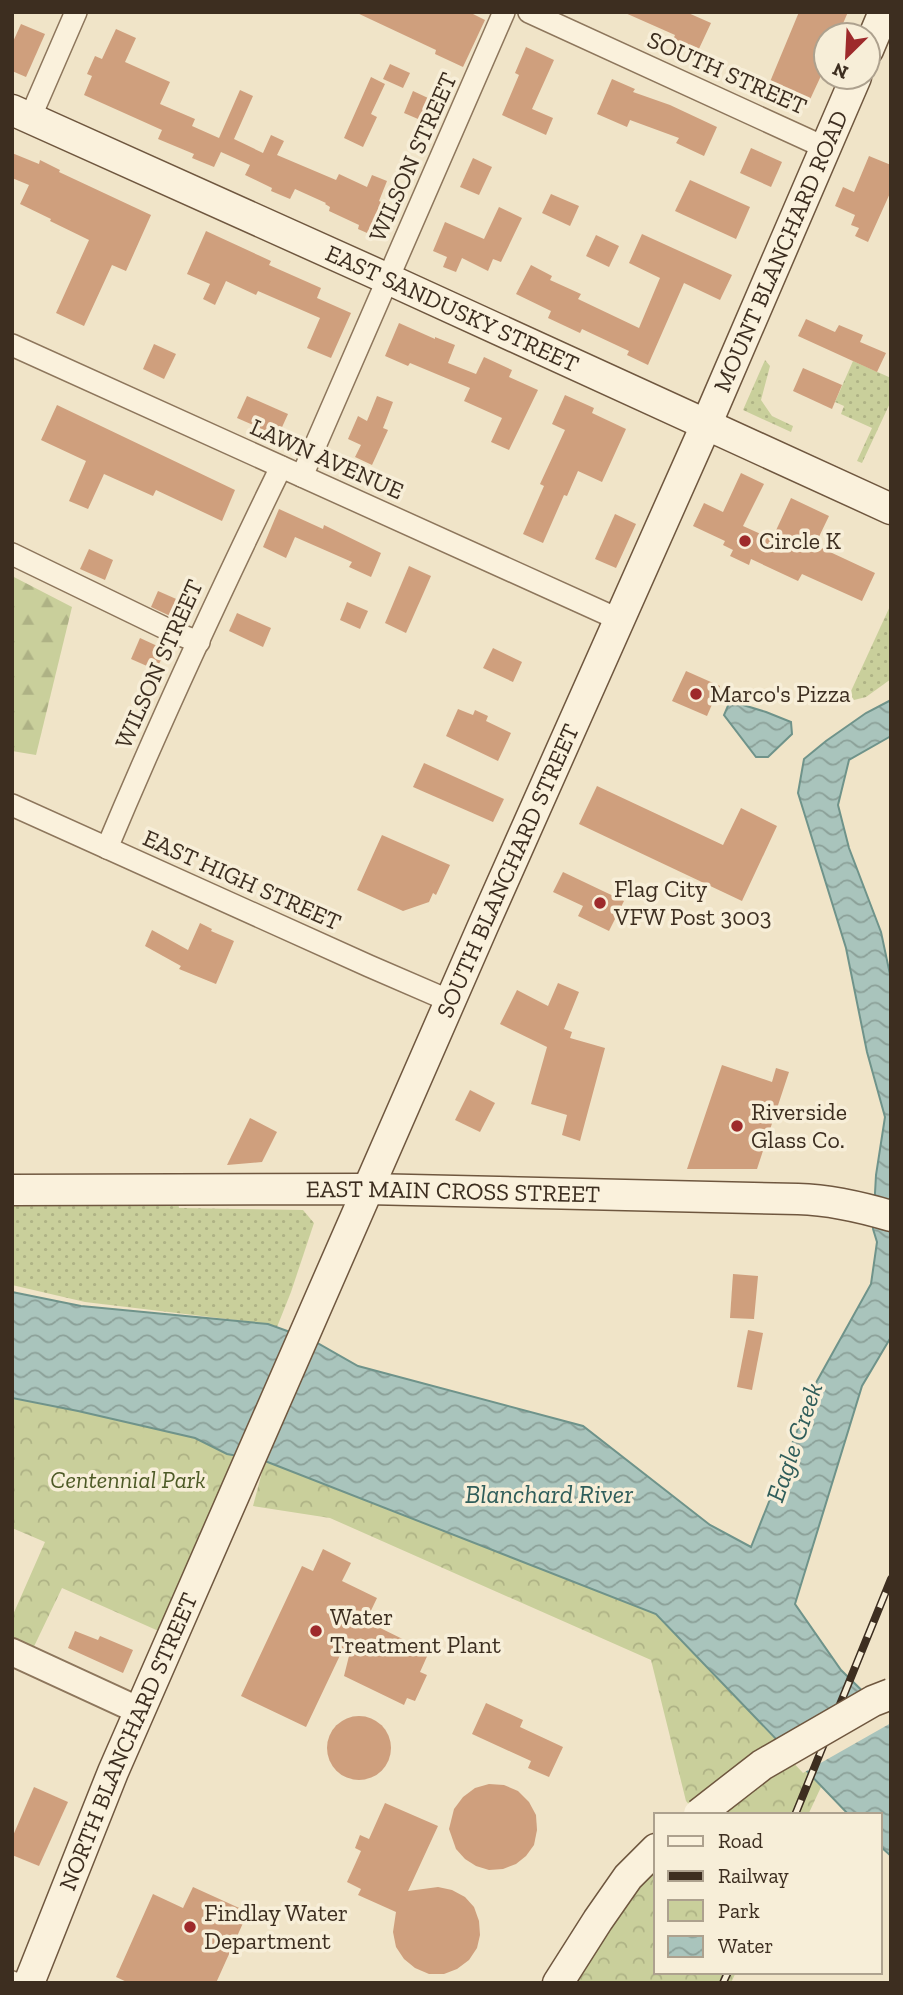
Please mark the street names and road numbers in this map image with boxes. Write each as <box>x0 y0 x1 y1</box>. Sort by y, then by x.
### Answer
street label: SOUTH STREET <box>643 24 811 121</box>
street label: WILSON STREET <box>362 68 463 246</box>
street label: MOUNT BLANCHARD ROAD <box>707 106 854 396</box>
street label: EAST SANDUSKY STREET <box>321 238 584 378</box>
street label: LAWN AVENUE <box>246 412 408 505</box>
street label: WILSON STREET <box>108 575 209 753</box>
street label: SOUTH BLANCHARD STREET <box>430 719 585 1022</box>
street label: EAST HIGH STREET <box>139 823 346 936</box>
street label: EAST MAIN CROSS STREET <box>306 1174 601 1208</box>
street label: NORTH BLANCHARD STREET <box>52 1588 204 1895</box>

